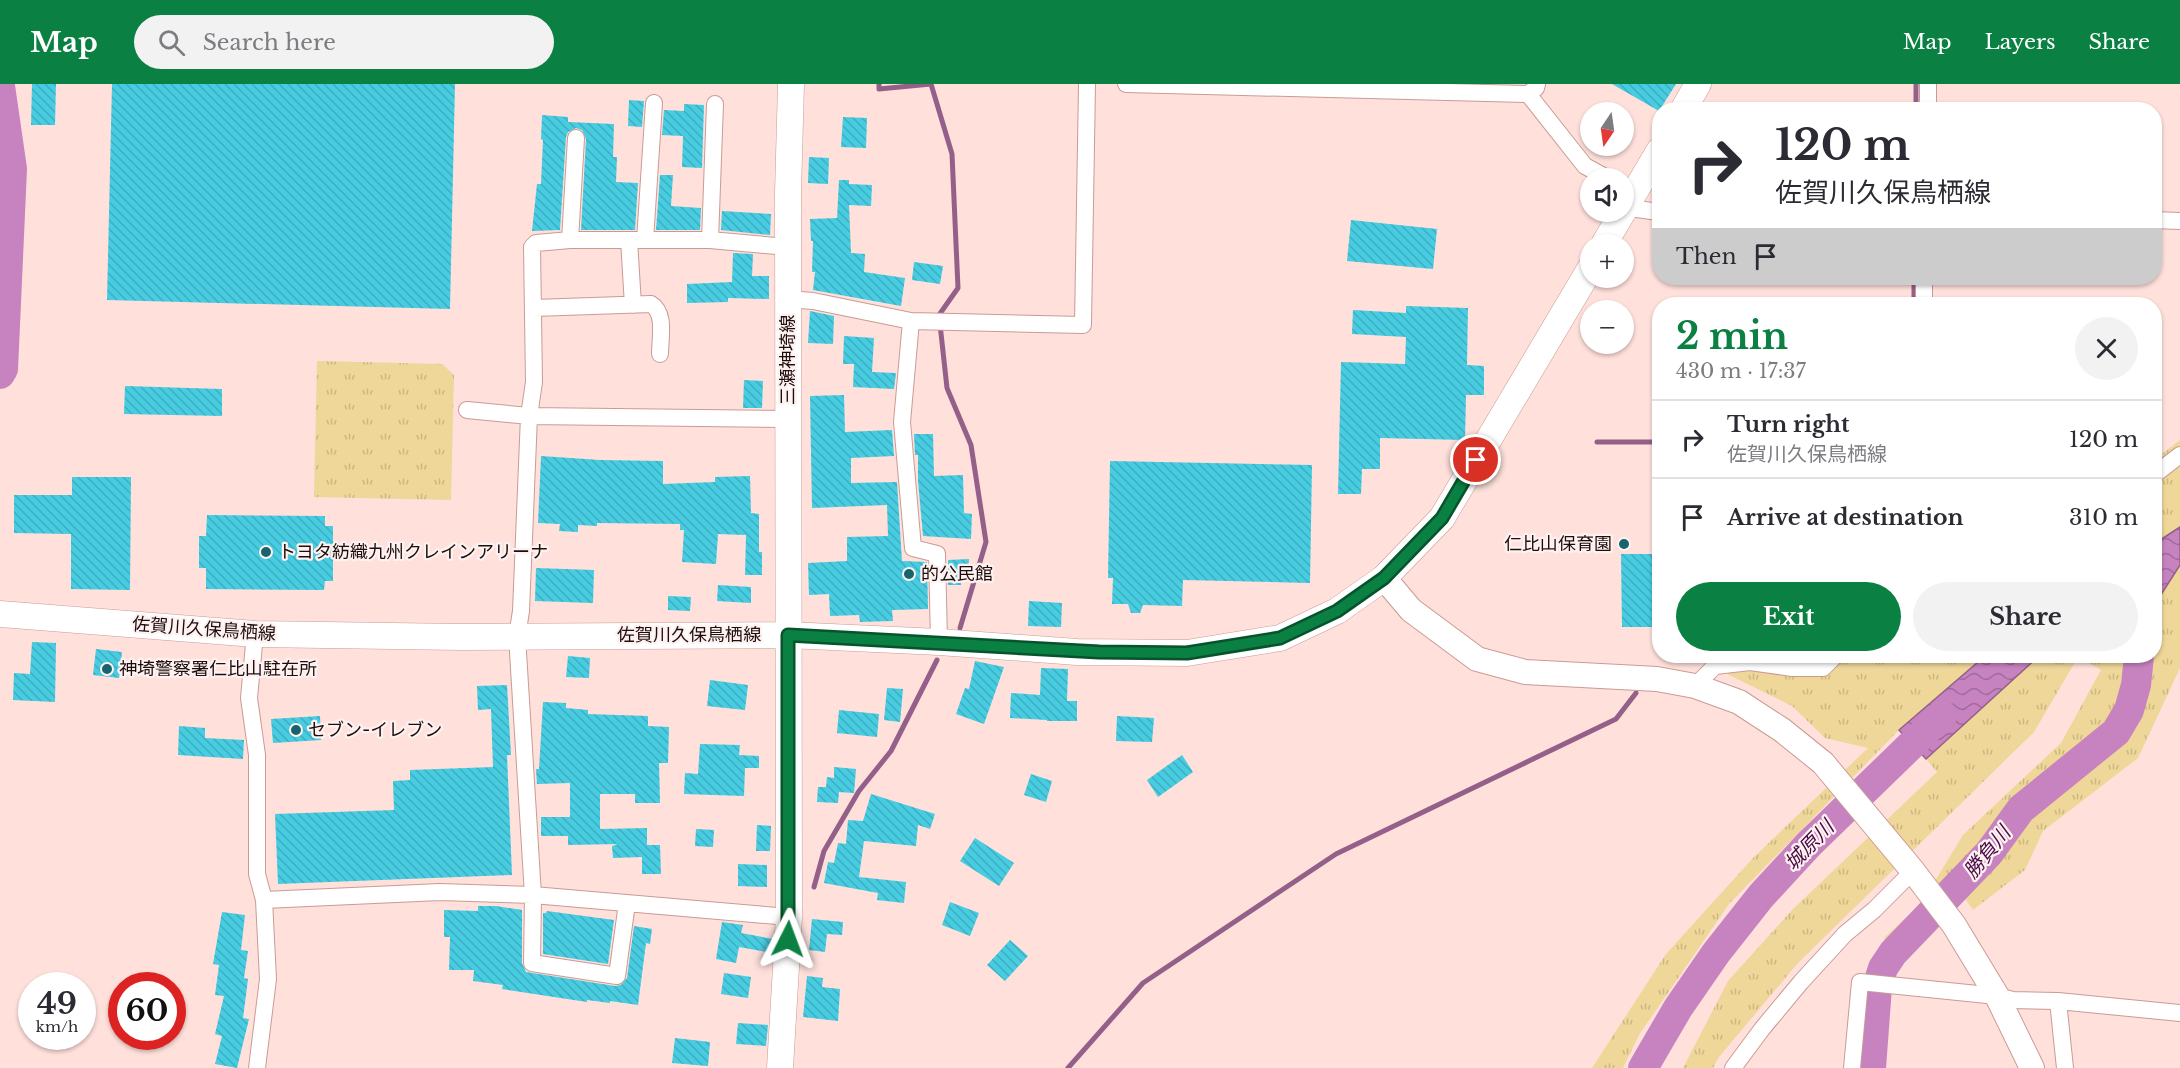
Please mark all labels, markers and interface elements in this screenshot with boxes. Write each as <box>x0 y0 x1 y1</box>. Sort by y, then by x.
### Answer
search box <box>134 15 554 69</box>
text: Map <box>30 25 98 60</box>
icon: search <box>155 26 188 59</box>
text: Search here <box>203 29 336 56</box>
text: Map <box>1903 29 1952 55</box>
text: Layers <box>1985 29 2056 55</box>
text: Share <box>2089 29 2150 55</box>
north arrow <box>1580 102 1634 156</box>
map controls <box>1580 102 1634 354</box>
text: 120 m <box>1775 119 1910 171</box>
icon: right <box>1676 126 1754 204</box>
button: sound <box>1580 168 1634 222</box>
text: 佐賀川久保鳥栖線 <box>1775 176 1991 209</box>
button: + <box>1580 234 1634 288</box>
icon: arrive <box>1749 240 1782 273</box>
text: Then <box>1676 243 1737 270</box>
button: − <box>1580 300 1634 354</box>
text: 2 min <box>1676 314 1788 359</box>
street label: 三瀬神埼線 <box>777 315 799 405</box>
button: close <box>2075 317 2138 380</box>
text: 430 m · 17:37 <box>1676 359 1806 383</box>
text: Turn right <box>1727 411 1849 438</box>
icon: right <box>1676 423 1709 456</box>
text: 120 m <box>2069 426 2138 453</box>
pin <box>1450 434 1501 485</box>
text: 佐賀川久保鳥栖線 <box>1727 442 1887 466</box>
icon: arrive <box>1459 443 1492 476</box>
icon: arrive <box>1676 501 1709 534</box>
text: Arrive at destination <box>1727 504 1964 531</box>
text: 310 m <box>2069 504 2138 531</box>
place label: 仁比山保育園 <box>1504 533 1612 555</box>
marker: 仁比山保育園 <box>1617 537 1631 551</box>
place label: トヨタ紡織九州クレインアリーナ <box>278 541 548 563</box>
marker: トヨタ紡織九州クレインアリーナ <box>259 545 273 559</box>
place label: 的公民館 <box>921 563 993 585</box>
marker: 的公民館 <box>902 567 916 581</box>
button: Exit <box>1676 582 1901 651</box>
button: Share <box>1913 582 2138 651</box>
street label: 佐賀川久保鳥栖線 <box>131 613 277 645</box>
street label: 佐賀川久保鳥栖線 <box>617 624 761 646</box>
place label: 神埼警察署仁比山駐在所 <box>119 658 317 680</box>
marker: 神埼警察署仁比山駐在所 <box>100 662 114 676</box>
place label: セブン-イレブン <box>308 719 442 741</box>
marker: セブン-イレブン <box>289 723 303 737</box>
water label: 城原川 <box>1780 814 1840 875</box>
water label: 勝負川 <box>1959 820 2016 883</box>
position arrow <box>756 907 820 971</box>
speed limit sign: 60 <box>108 972 186 1050</box>
text: 49 <box>37 985 77 1022</box>
text: km/h <box>36 1017 78 1036</box>

